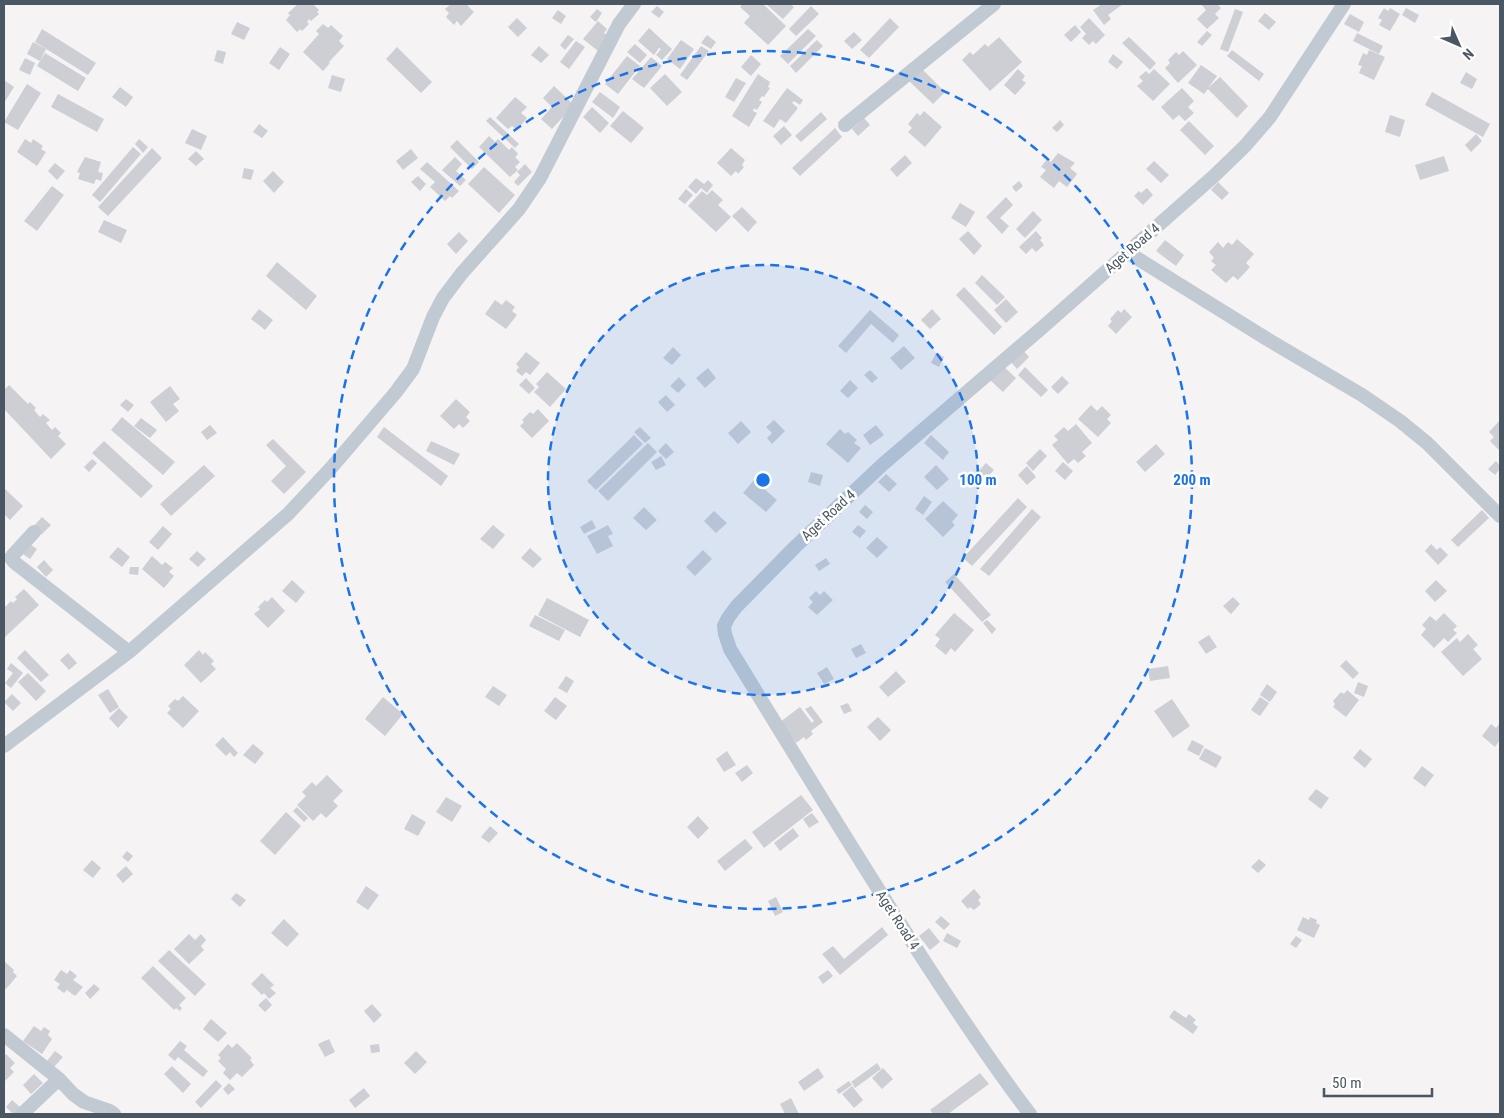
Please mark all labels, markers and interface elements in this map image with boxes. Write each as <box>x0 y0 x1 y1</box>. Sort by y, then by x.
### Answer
north arrow <box>1434 20 1484 70</box>
text: N <box>1460 46 1477 63</box>
street label: Aget Road 4 <box>1101 220 1163 276</box>
centre of rings <box>754 471 772 489</box>
text: 100 m <box>959 471 997 489</box>
text: 200 m <box>1173 471 1211 489</box>
street label: Aget Road 4 <box>798 486 858 544</box>
street label: Aget Road 4 <box>873 887 923 953</box>
scale bar <box>1324 1066 1432 1098</box>
text: 50 m <box>1332 1074 1362 1092</box>

